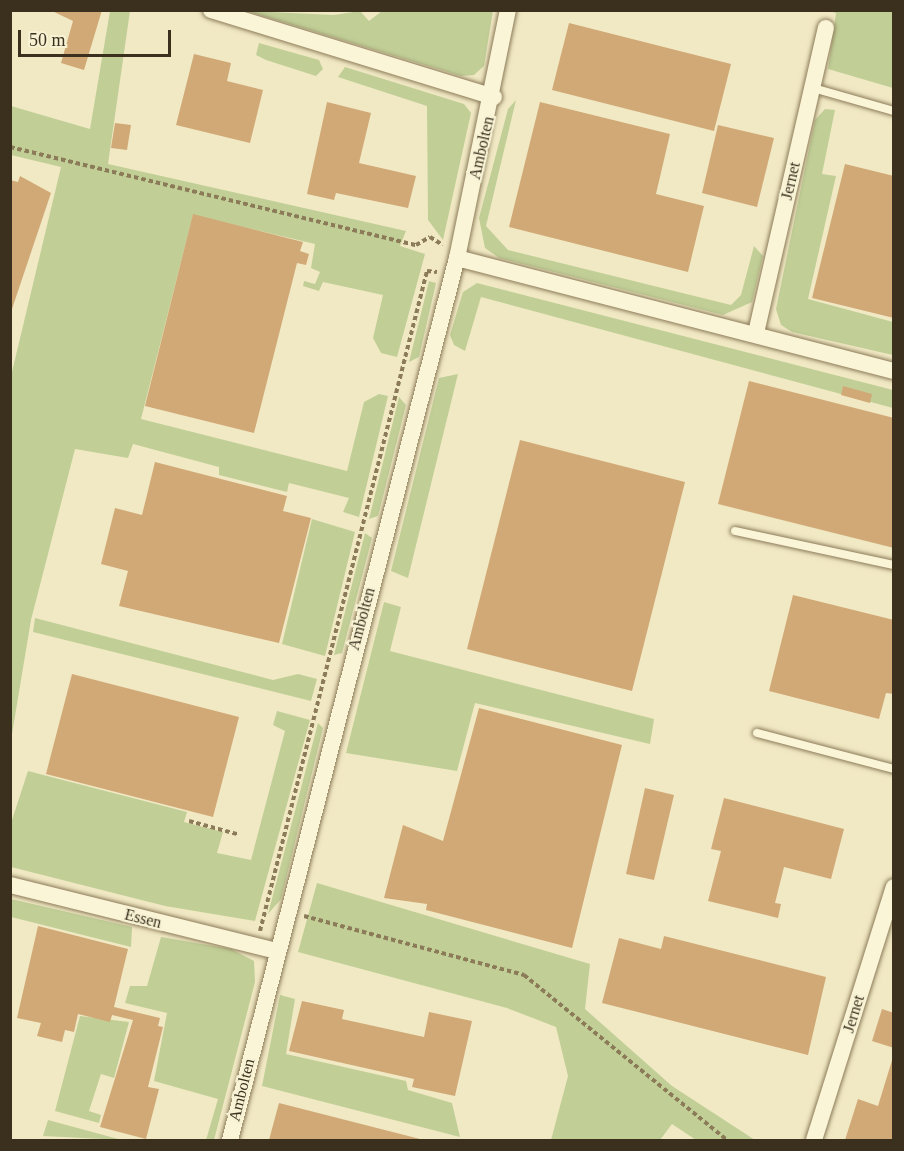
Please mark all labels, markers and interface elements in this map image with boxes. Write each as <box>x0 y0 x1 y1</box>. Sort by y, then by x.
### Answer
scale bar <box>21 18 174 56</box>
text: 50 m <box>29 30 66 50</box>
street label: Ambolten <box>465 115 499 181</box>
street label: Jernet <box>777 160 805 202</box>
street label: Ambolten <box>344 586 380 652</box>
street label: Essen <box>123 905 163 933</box>
street label: Jernet <box>839 993 869 1035</box>
street label: Ambolten <box>225 1057 259 1123</box>

